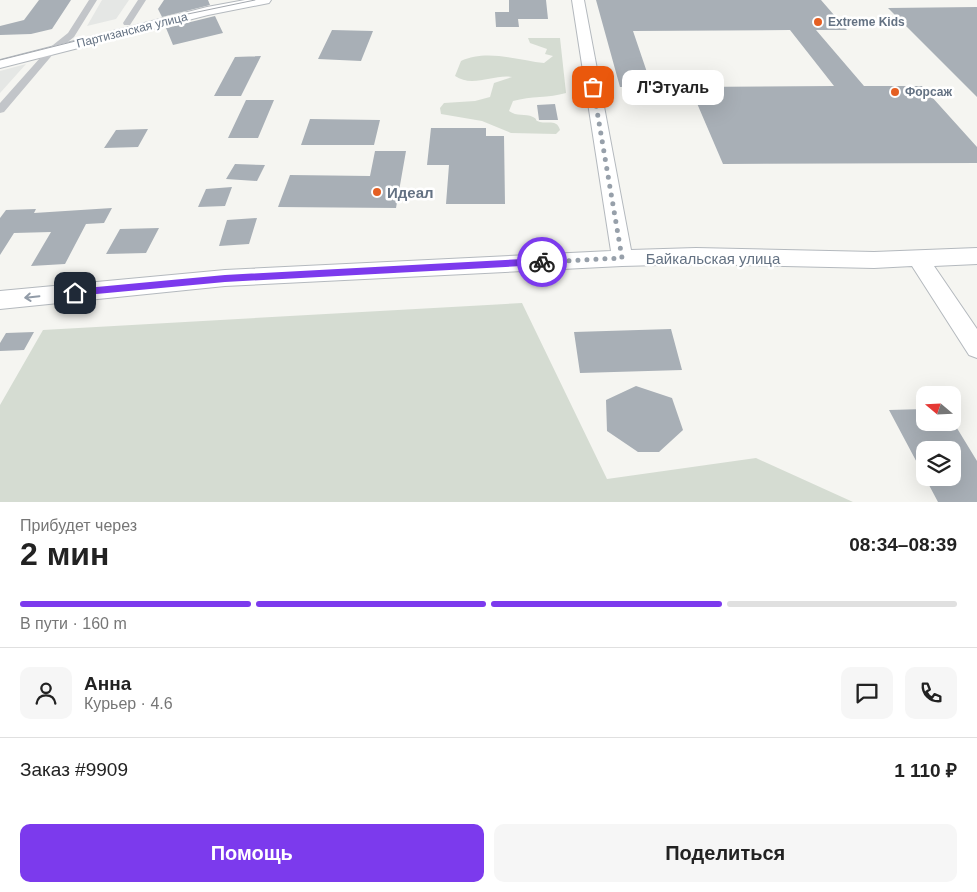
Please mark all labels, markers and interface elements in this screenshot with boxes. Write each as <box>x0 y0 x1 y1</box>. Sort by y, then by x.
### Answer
street label: Партизанская улица <box>75 9 189 51</box>
place label: Extreme Kids <box>828 15 905 29</box>
marker: Extreme Kids <box>812 16 824 28</box>
pin <box>572 66 614 108</box>
callout: Л'Этуаль <box>623 70 726 104</box>
icon: bag <box>579 73 607 101</box>
text: Л'Этуаль <box>637 79 709 96</box>
place label: Форсаж <box>905 85 952 99</box>
marker: Форсаж <box>889 86 901 98</box>
place label: Идеал <box>387 184 434 201</box>
marker: Идеал <box>371 186 383 198</box>
courier <box>517 237 567 287</box>
icon: bike <box>528 248 556 276</box>
street label: Байкальская улица <box>646 250 781 267</box>
pin <box>54 272 96 314</box>
icon: home <box>61 279 89 307</box>
one-way arrow <box>24 292 40 302</box>
north arrow <box>916 386 961 431</box>
map controls <box>916 386 961 486</box>
button: layers <box>916 441 961 486</box>
text: Прибудет через <box>20 517 137 534</box>
text: 08:34–08:39 <box>849 534 957 555</box>
text: 2 мин <box>20 536 109 572</box>
text: В пути · 160 m <box>20 615 127 632</box>
button: person <box>20 667 72 719</box>
button: chat <box>841 667 893 719</box>
button: phone <box>905 667 957 719</box>
text: Анна <box>84 673 131 694</box>
text: Курьер · 4.6 <box>84 695 173 712</box>
text: Заказ #9909 <box>20 759 128 780</box>
text: 1 110 ₽ <box>894 760 957 781</box>
button: Помощь <box>20 824 484 882</box>
button: Поделиться <box>494 824 957 882</box>

